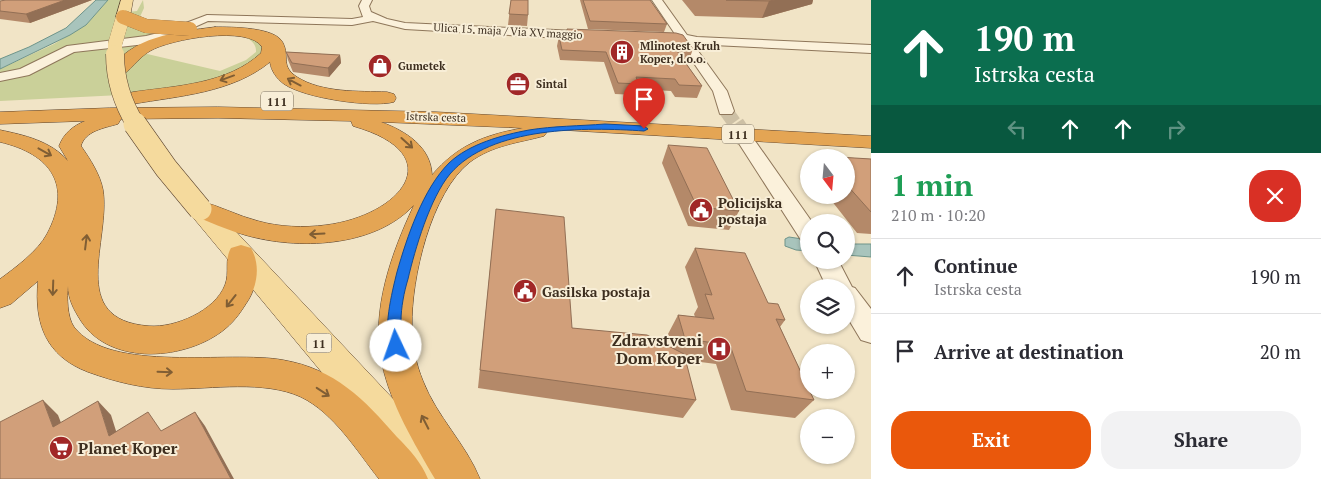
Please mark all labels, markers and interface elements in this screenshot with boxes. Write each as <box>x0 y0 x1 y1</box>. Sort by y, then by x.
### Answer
text: 190 m <box>974 15 1075 61</box>
street label: Ulica 15. maja / Via XV maggio <box>433 20 583 42</box>
icon: ahead <box>891 20 956 85</box>
building icon: Mlinotest Kruh Koper, d.o.o. <box>609 39 635 65</box>
place label: Mlinotest Kruh Koper, d.o.o. <box>640 39 720 66</box>
shop icon: Gumetek <box>367 53 393 79</box>
place label: Gumetek <box>398 59 446 73</box>
text: Istrska cesta <box>974 59 1095 88</box>
office icon: Sintal <box>505 71 531 97</box>
one-way arrow <box>220 74 235 83</box>
one-way arrow <box>287 77 302 87</box>
place label: Sintal <box>536 77 567 91</box>
pin <box>623 78 665 129</box>
icon: arrive <box>630 85 658 113</box>
road number: 111 <box>261 92 293 110</box>
street label: Istrska cesta <box>406 109 467 125</box>
icon: left <box>1003 115 1031 143</box>
icon: ahead <box>1056 115 1084 143</box>
icon: ahead <box>1109 115 1137 143</box>
icon: right <box>1162 115 1190 143</box>
road number: 111 <box>722 125 754 144</box>
one-way arrow <box>400 138 413 149</box>
one-way arrow <box>38 148 52 158</box>
north arrow <box>800 149 855 204</box>
map controls <box>800 149 855 464</box>
text: 1 min <box>891 165 973 205</box>
button: close <box>1249 170 1301 222</box>
place label: Policijska postaja <box>718 193 783 228</box>
public building icon: Policijska postaja <box>688 197 714 223</box>
text: 210 m · 10:20 <box>891 204 985 226</box>
button: search <box>800 214 855 269</box>
one-way arrow <box>310 230 326 239</box>
one-way arrow <box>81 234 91 250</box>
text: Continue <box>934 253 1018 278</box>
icon: ahead <box>891 262 919 290</box>
text: 190 m <box>1250 264 1301 289</box>
public building icon: Gasilska postaja <box>512 278 538 304</box>
text: Istrska cesta <box>934 278 1022 300</box>
button: layers <box>800 279 855 334</box>
one-way arrow <box>48 280 58 296</box>
place label: Gasilska postaja <box>542 282 650 301</box>
one-way arrow <box>225 294 236 307</box>
position arrow <box>369 319 421 371</box>
place label: Zdravstveni Dom Koper <box>612 329 702 369</box>
road number: 11 <box>306 333 332 352</box>
hospital icon: Zdravstveni Dom Koper <box>706 336 732 362</box>
icon: arrive <box>891 337 919 365</box>
text: Arrive at destination <box>934 339 1123 364</box>
text: 20 m <box>1260 339 1301 364</box>
button: + <box>800 344 855 399</box>
one-way arrow <box>157 368 173 377</box>
one-way arrow <box>316 387 330 397</box>
button: − <box>800 409 855 464</box>
button: Exit <box>891 411 1091 469</box>
button: Share <box>1101 411 1301 469</box>
one-way arrow <box>420 415 429 430</box>
supermarket icon: Planet Koper <box>48 435 74 461</box>
place label: Planet Koper <box>78 437 178 459</box>

